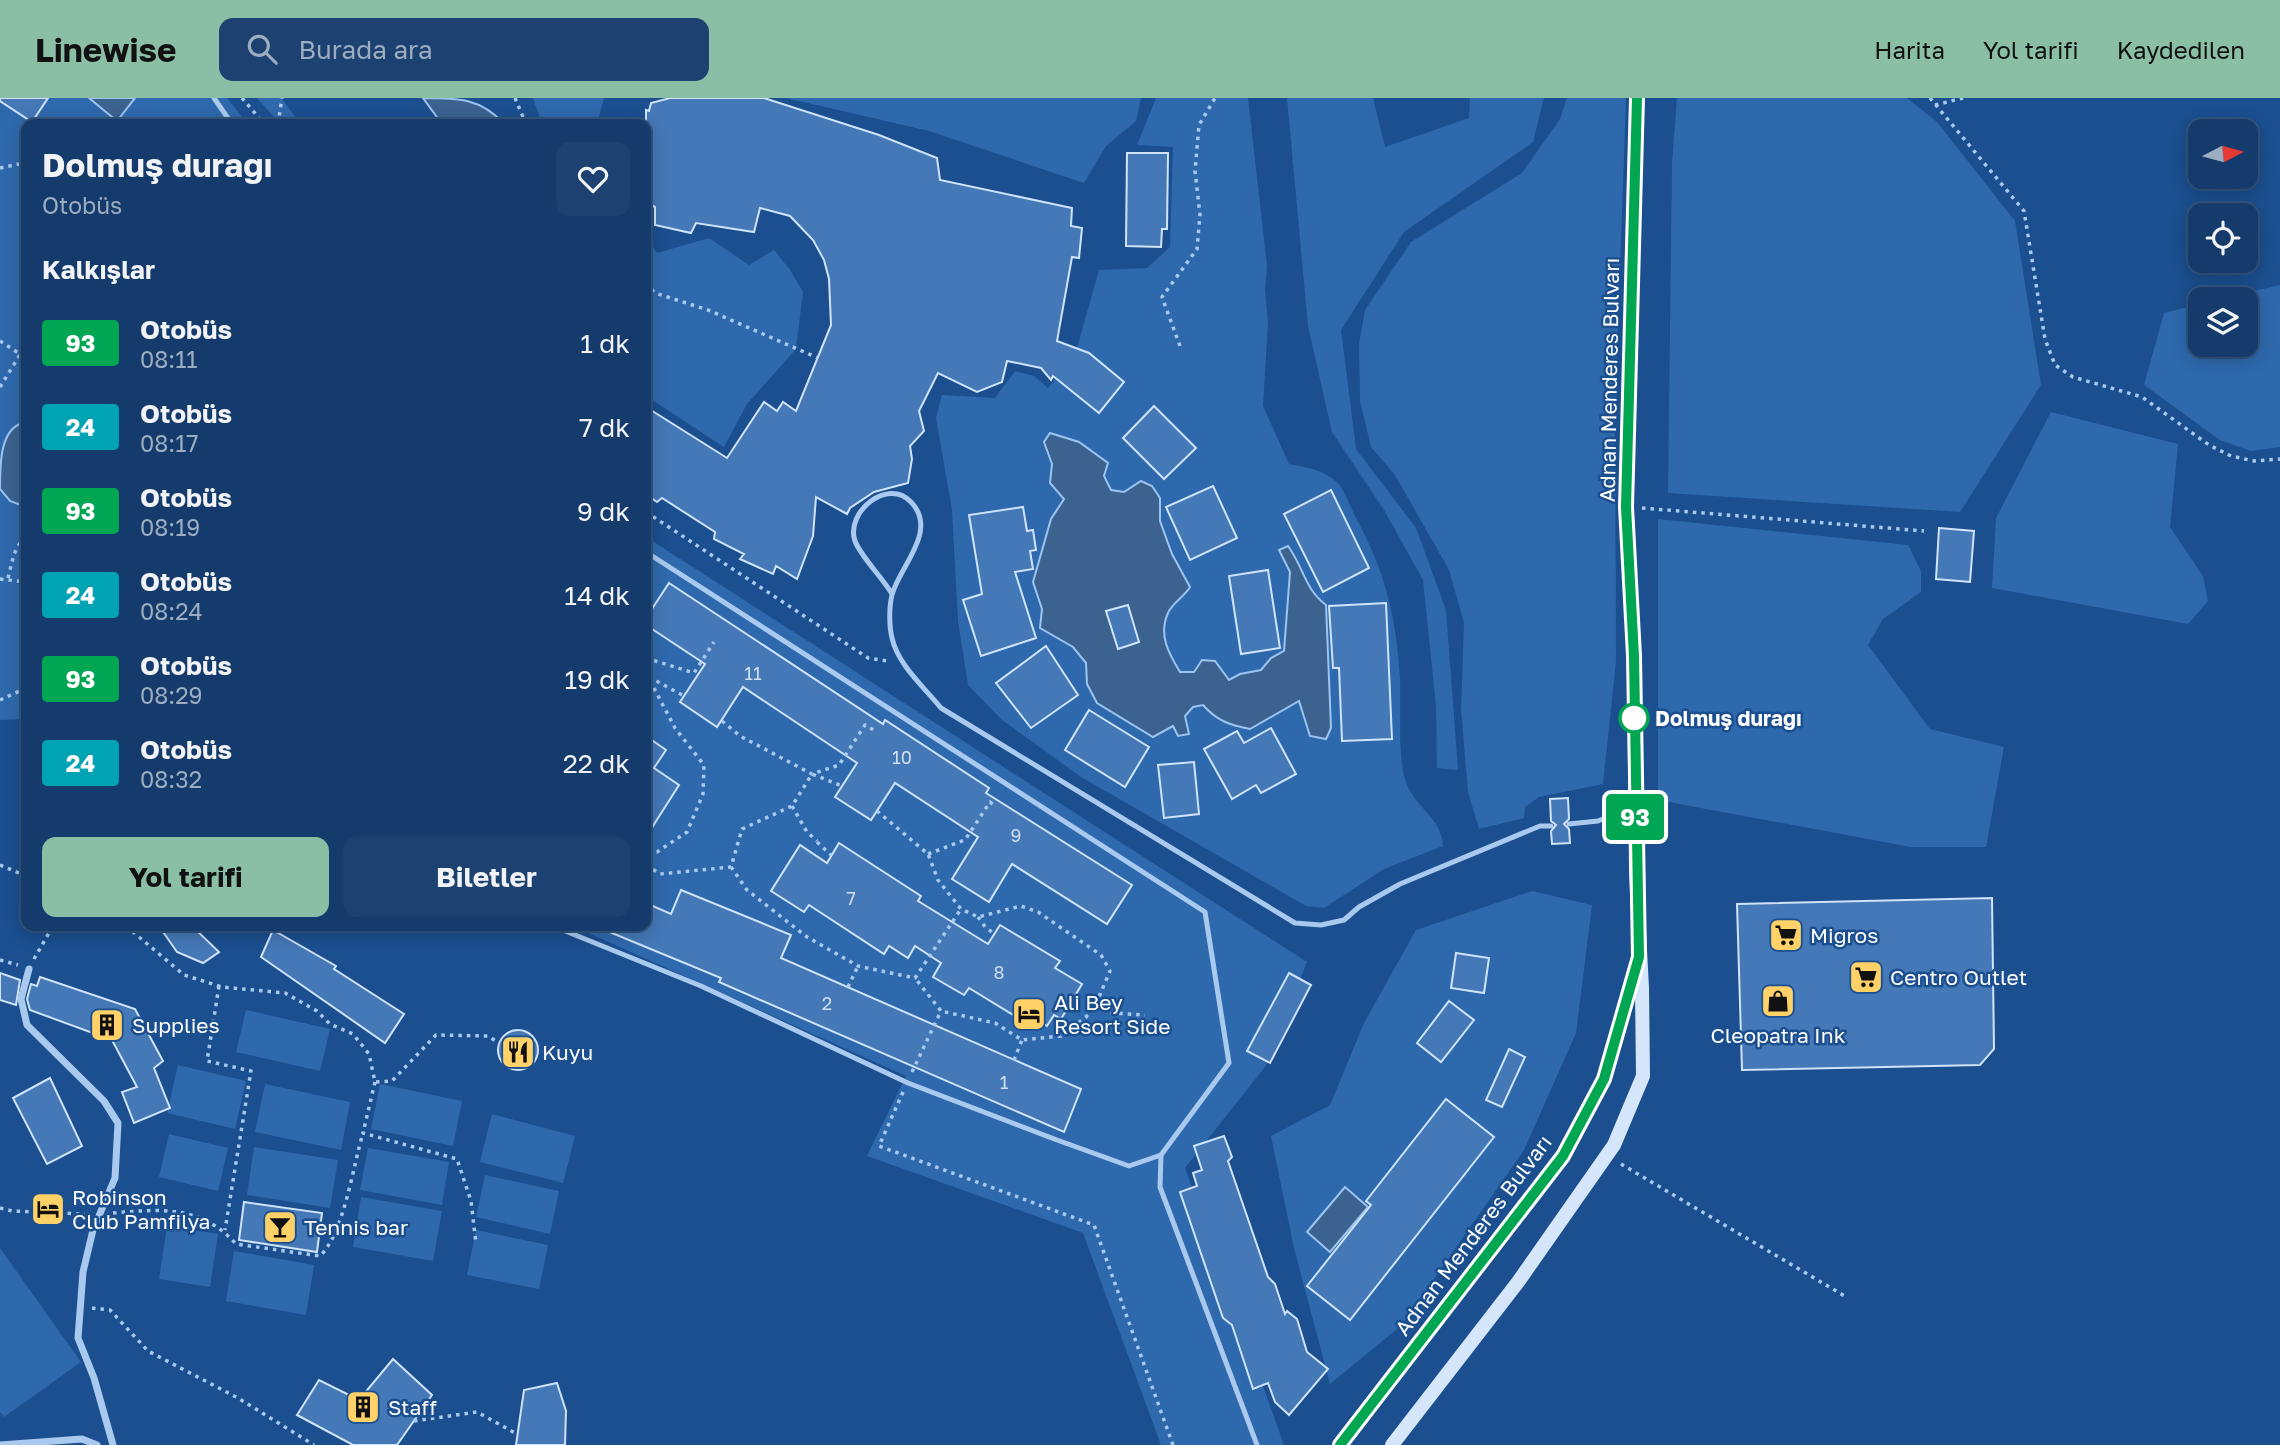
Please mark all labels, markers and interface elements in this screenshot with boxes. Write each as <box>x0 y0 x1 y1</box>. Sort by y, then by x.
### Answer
search box <box>219 18 709 81</box>
text: Linewise <box>35 30 177 69</box>
icon: search <box>243 30 281 68</box>
text: Burada ara <box>299 34 433 65</box>
text: Harita <box>1874 35 1945 64</box>
text: Yol tarifi <box>1983 35 2079 64</box>
text: Kaydedilen <box>2117 35 2245 64</box>
north arrow <box>2188 119 2258 189</box>
map controls <box>2188 119 2258 357</box>
button: heart <box>556 142 630 216</box>
text: Dolmuş durağı <box>42 145 272 184</box>
text: Otobüs <box>42 191 122 219</box>
button: locate <box>2188 203 2258 273</box>
text: Kalkışlar <box>42 254 155 285</box>
street label: Adnan Menderes Bulvarı <box>1594 258 1624 502</box>
button: layers <box>2188 287 2258 357</box>
text: Otobüs <box>140 314 232 345</box>
text: 93 <box>66 328 95 357</box>
text: 1 dk <box>580 328 630 359</box>
text: 08:11 <box>140 345 198 373</box>
text: Otobüs <box>140 398 232 429</box>
text: 24 <box>66 412 95 441</box>
text: 7 dk <box>579 412 630 443</box>
text: 08:17 <box>140 429 199 457</box>
text: Otobüs <box>140 482 232 513</box>
text: 93 <box>66 496 95 525</box>
text: 9 dk <box>577 496 630 527</box>
text: 08:19 <box>140 513 200 541</box>
text: Otobüs <box>140 566 232 597</box>
text: 24 <box>66 580 95 609</box>
text: 14 dk <box>564 580 630 611</box>
text: 08:24 <box>140 597 203 625</box>
text: Otobüs <box>140 650 232 681</box>
house number: 11 <box>744 662 762 684</box>
text: 93 <box>66 664 95 693</box>
text: 19 dk <box>564 664 630 695</box>
text: 08:29 <box>140 681 202 709</box>
marker: Dolmuş durağı <box>1619 703 1649 733</box>
place label: Dolmuş durağı <box>1655 705 1802 731</box>
text: Otobüs <box>140 734 232 765</box>
house number: 10 <box>892 746 912 768</box>
text: 24 <box>66 748 95 777</box>
text: 22 dk <box>563 748 630 779</box>
text: 08:32 <box>140 765 202 793</box>
line badge: 93 <box>1604 794 1666 840</box>
text: 93 <box>1620 802 1650 831</box>
house number: 9 <box>1011 824 1021 846</box>
button: Yol tarifi <box>42 837 329 917</box>
button: Biletler <box>343 837 630 917</box>
house number: 7 <box>846 887 856 909</box>
supermarket icon: Migros <box>1767 916 1805 954</box>
place label: Migros <box>1810 922 1878 948</box>
supermarket icon: Centro Outlet <box>1847 958 1885 996</box>
house number: 8 <box>994 961 1004 983</box>
place label: Centro Outlet <box>1890 964 2027 990</box>
shop icon: Cleopatra Ink <box>1759 982 1797 1020</box>
place label: Ali Bey Resort Side <box>1054 989 1170 1039</box>
house number: 2 <box>822 992 832 1014</box>
hotel icon: Ali Bey Resort Side <box>1010 995 1048 1033</box>
building icon: Supplies <box>88 1006 126 1044</box>
place label: Supplies <box>132 1012 220 1038</box>
place label: Cleopatra Ink <box>1710 1022 1846 1048</box>
restaurant icon: Kuyu <box>499 1033 537 1071</box>
place label: Kuyu <box>542 1039 593 1065</box>
house number: 1 <box>1000 1071 1009 1093</box>
street label: Adnan Menderes Bulvarı <box>1389 1130 1557 1340</box>
place label: Robinson Club Pamfilya <box>72 1184 210 1234</box>
hotel icon: Robinson Club Pamfilya <box>29 1190 67 1228</box>
bar icon: Tennis bar <box>261 1208 299 1246</box>
place label: Tennis bar <box>304 1214 408 1240</box>
building icon: Staff <box>344 1388 382 1426</box>
place label: Staff <box>388 1394 437 1420</box>

